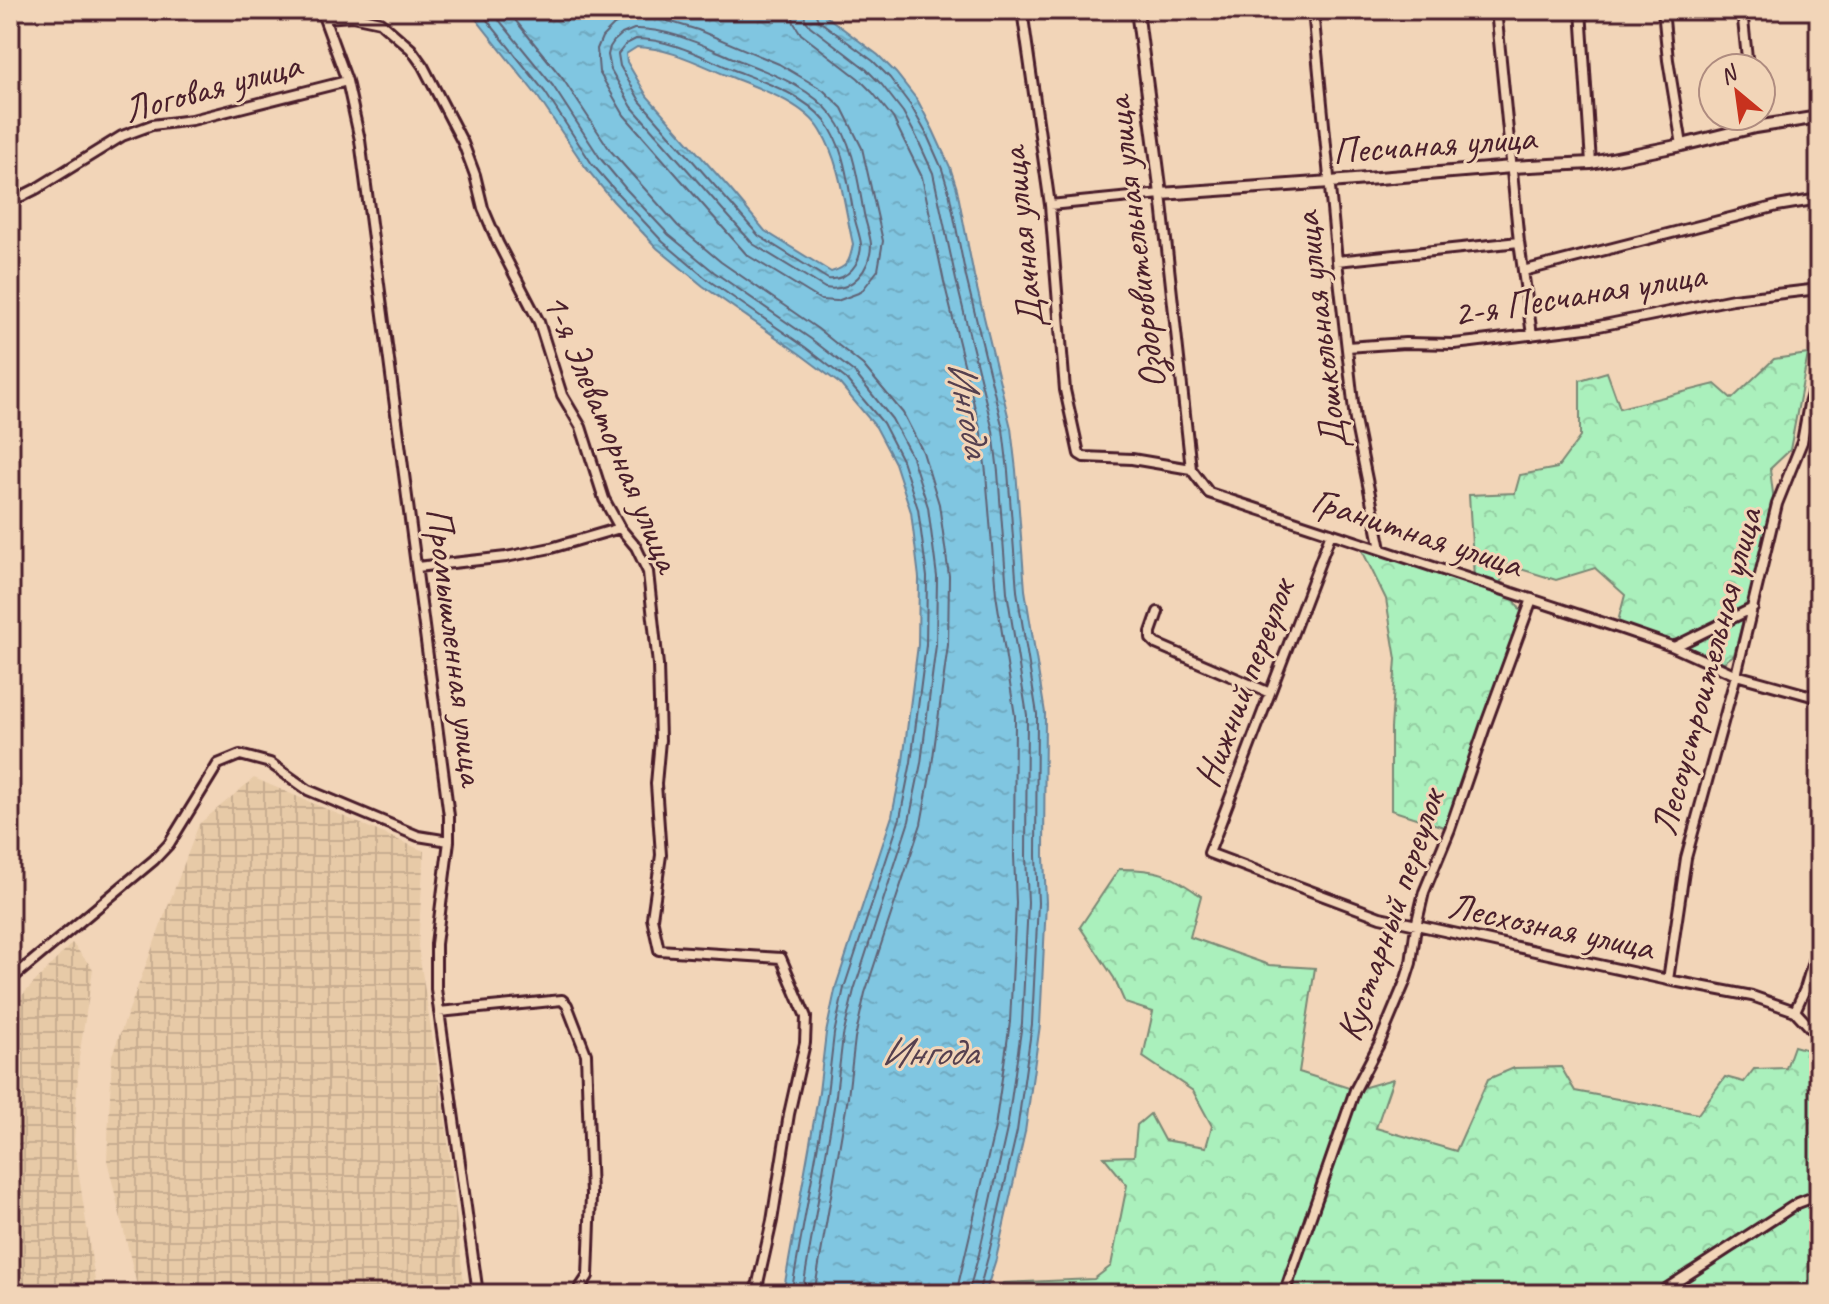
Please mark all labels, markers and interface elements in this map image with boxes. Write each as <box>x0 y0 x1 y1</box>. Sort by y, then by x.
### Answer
street label: Логовая улица <box>118 40 308 133</box>
north arrow <box>1697 52 1777 132</box>
text: N <box>1715 58 1743 91</box>
street label: Оздоровительная улица <box>1093 91 1176 391</box>
street label: Песчаная улица <box>1331 113 1539 175</box>
street label: Дачная улица <box>989 142 1055 331</box>
street label: Дошкольная улица <box>1282 207 1358 452</box>
street label: 2-я Песчаная улица <box>1450 250 1711 337</box>
street label: 1-я Элеваторная улица <box>532 286 693 581</box>
water label: Ингода <box>935 356 1003 464</box>
street label: Гранитная улица <box>1306 476 1530 589</box>
street label: Лесоустроительная улица <box>1640 501 1773 841</box>
street label: Промышленная улица <box>416 505 497 791</box>
street label: Нижний переулок <box>1183 569 1306 793</box>
street label: Кустарный переулок <box>1325 779 1456 1047</box>
street label: Лесхозная улица <box>1444 881 1660 971</box>
water label: Ингода <box>881 1027 981 1077</box>

